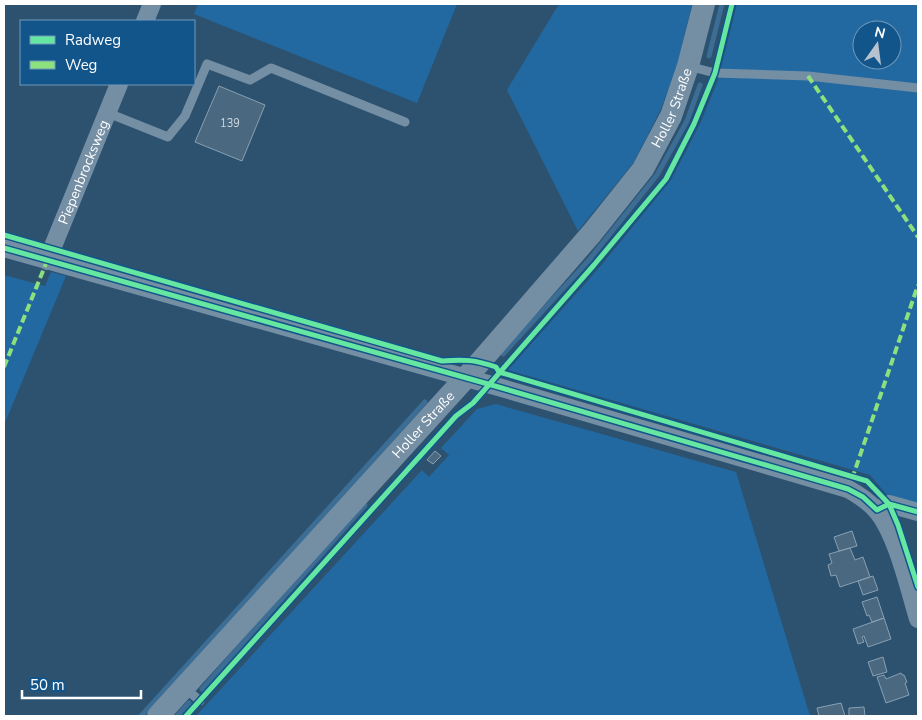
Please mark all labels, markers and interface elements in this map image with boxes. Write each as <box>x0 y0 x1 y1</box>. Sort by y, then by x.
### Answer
legend <box>20 20 195 85</box>
north arrow <box>852 20 902 70</box>
text: N <box>873 22 887 43</box>
text: Radweg <box>65 30 121 50</box>
text: Weg <box>65 55 97 75</box>
street label: Holler Straße <box>647 66 697 151</box>
house number: 139 <box>220 116 240 131</box>
street label: Piepenbrocksweg <box>54 117 113 227</box>
street label: Holler Straße <box>388 387 459 463</box>
scale bar <box>22 668 141 700</box>
text: 50 m <box>30 675 65 695</box>

